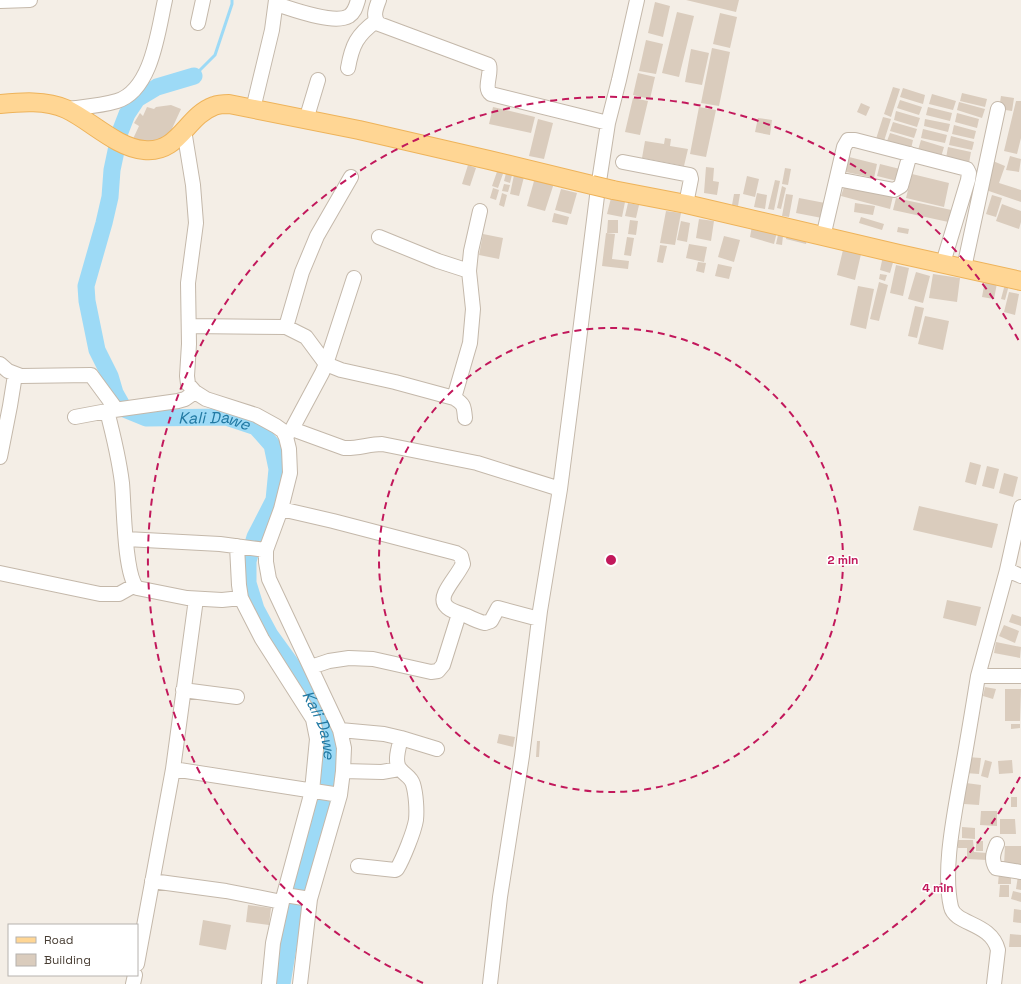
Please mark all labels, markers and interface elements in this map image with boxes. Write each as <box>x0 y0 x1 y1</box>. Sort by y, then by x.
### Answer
water label: Kali Dawe <box>178 406 254 435</box>
text: 2 min <box>827 552 859 568</box>
centre of rings <box>604 553 618 567</box>
water label: Kali Dawe <box>298 686 341 761</box>
text: 4 min <box>922 880 954 896</box>
legend <box>8 924 138 976</box>
text: Road <box>44 932 73 948</box>
text: Building <box>44 952 91 968</box>

